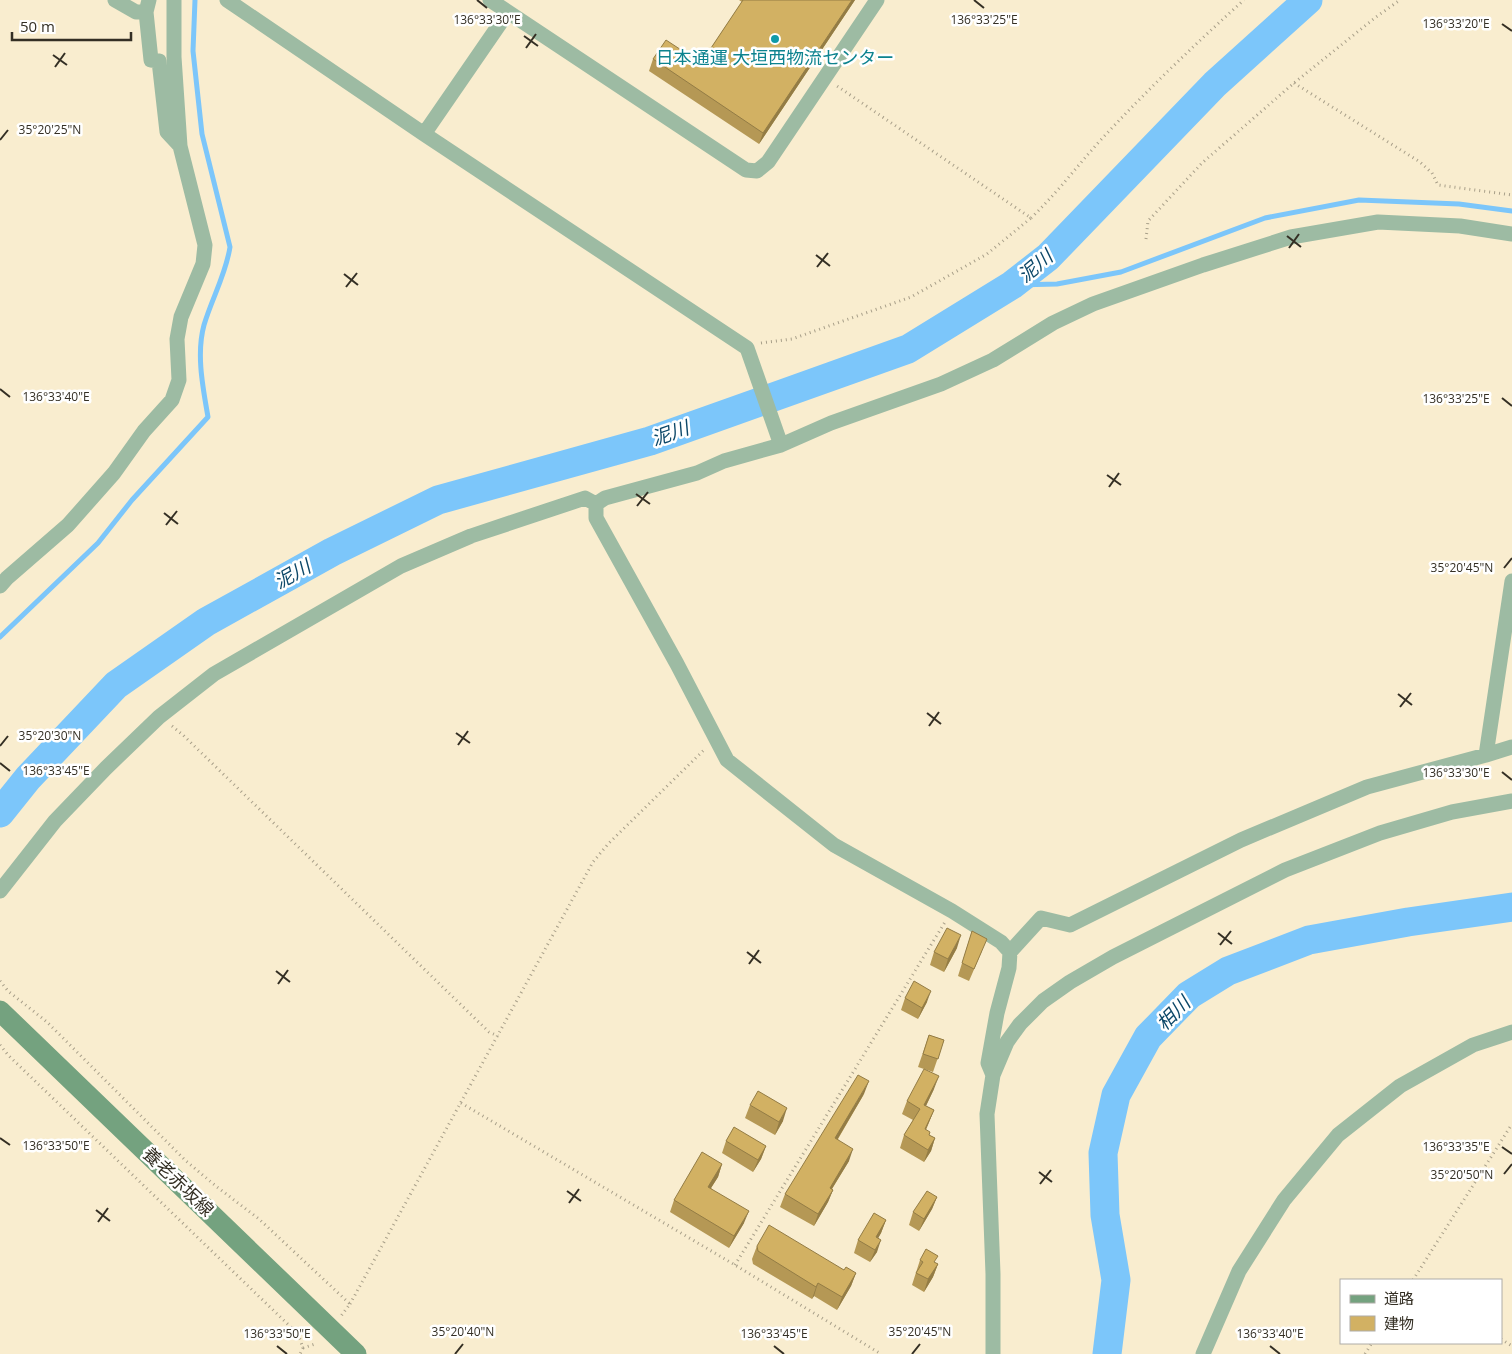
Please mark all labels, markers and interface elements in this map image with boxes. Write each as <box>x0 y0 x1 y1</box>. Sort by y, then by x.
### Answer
scale bar <box>12 10 131 42</box>
text: 136°33'30"E <box>453 11 521 28</box>
text: 136°33'25"E <box>950 11 1018 28</box>
text: 136°33'20"E <box>1422 15 1490 32</box>
text: 50 m <box>20 16 55 36</box>
marker: 日本通運 大垣西物流センター <box>769 33 781 45</box>
place label: 日本通運 大垣西物流センター <box>656 45 894 69</box>
text: 35°20'25"N <box>19 121 81 138</box>
water label: 泥川 <box>1012 243 1059 288</box>
text: 136°33'40"E <box>22 388 90 405</box>
text: 136°33'25"E <box>1422 390 1490 407</box>
water label: 泥川 <box>648 414 694 451</box>
water label: 泥川 <box>269 552 317 595</box>
text: 35°20'45"N <box>1431 559 1493 576</box>
text: 35°20'30"N <box>19 727 81 744</box>
text: 136°33'45"E <box>22 762 90 779</box>
text: 136°33'30"E <box>1422 764 1490 781</box>
water label: 相川 <box>1150 989 1197 1036</box>
text: 136°33'50"E <box>22 1137 90 1154</box>
text: 136°33'35"E <box>1422 1138 1490 1155</box>
street label: 養老赤坂線 <box>138 1141 219 1221</box>
text: 35°20'50"N <box>1431 1166 1493 1183</box>
legend <box>1340 1279 1502 1344</box>
text: 道路 <box>1384 1288 1414 1308</box>
text: 建物 <box>1384 1313 1414 1333</box>
text: 35°20'40"N <box>432 1323 494 1340</box>
text: 35°20'45"N <box>889 1323 951 1340</box>
text: 136°33'50"E <box>243 1325 311 1342</box>
text: 136°33'45"E <box>740 1325 808 1342</box>
text: 136°33'40"E <box>1236 1325 1304 1342</box>

